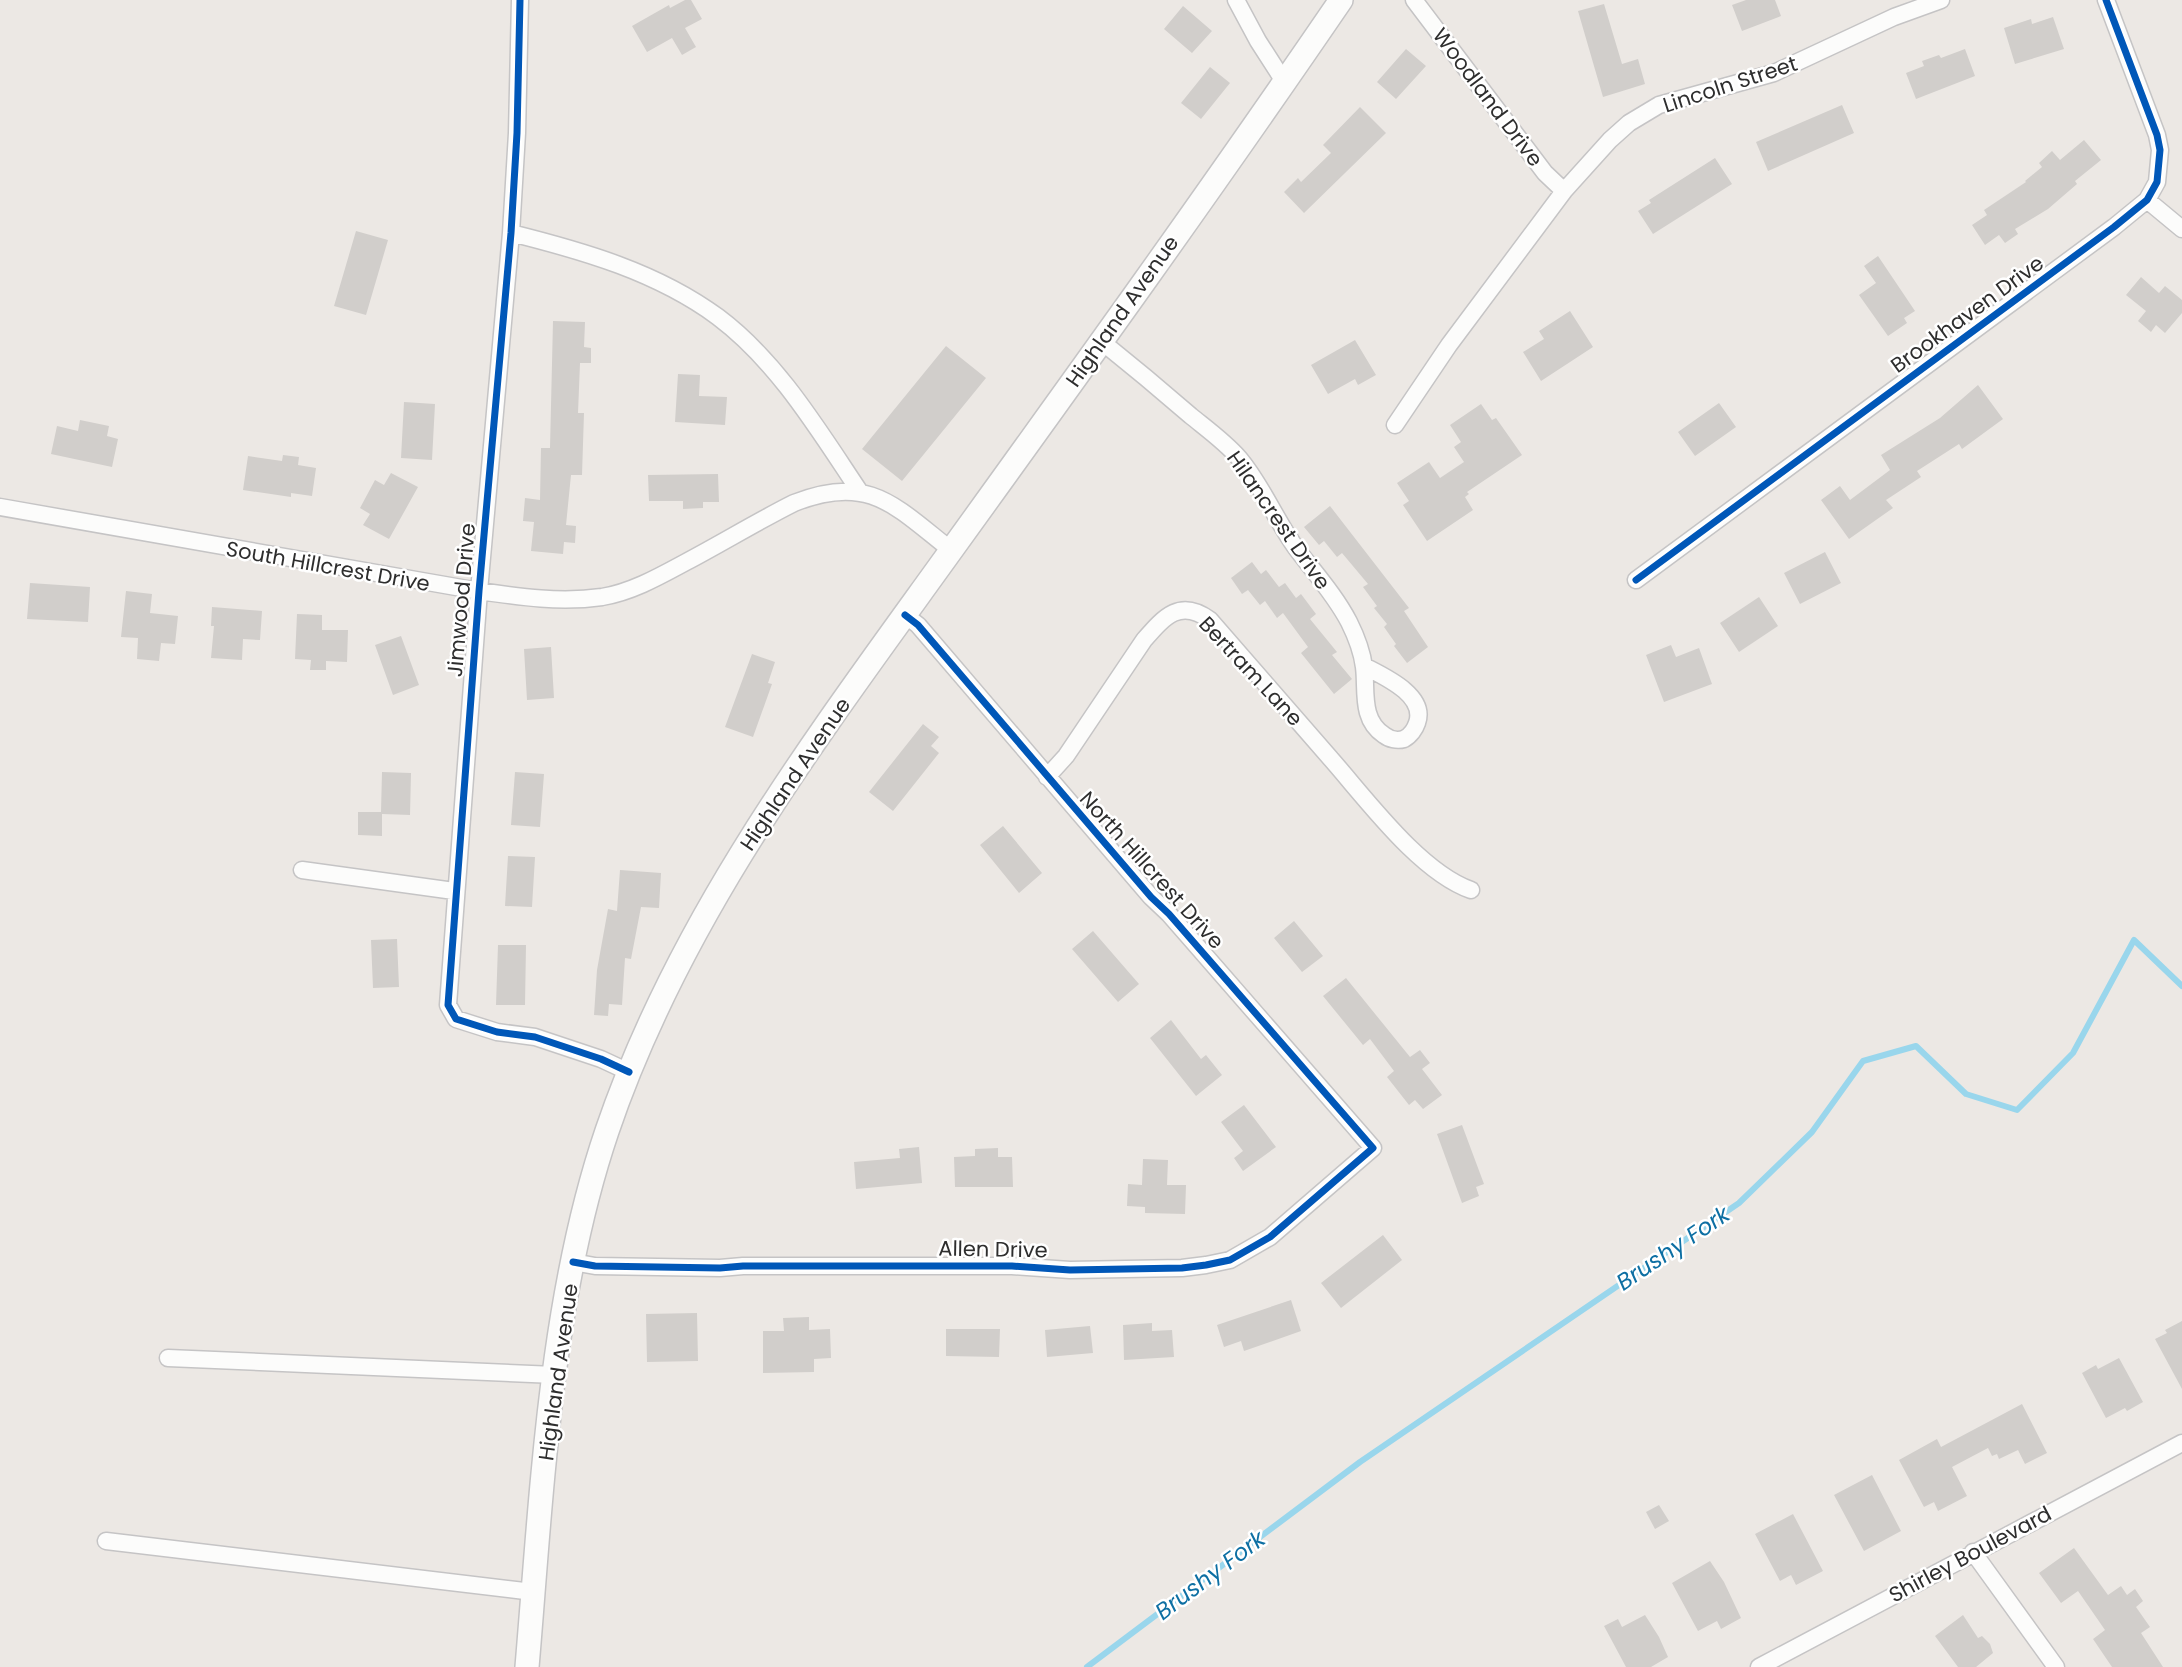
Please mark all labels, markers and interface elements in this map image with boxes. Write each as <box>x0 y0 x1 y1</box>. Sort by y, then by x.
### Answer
street label: Woodland Drive <box>1426 22 1550 172</box>
street label: Lincoln Street <box>1659 49 1801 119</box>
street label: Highland Avenue <box>1059 229 1185 393</box>
street label: Brookhaven Drive <box>1885 249 2049 379</box>
street label: Hilancrest Drive <box>1220 445 1338 595</box>
street label: Jimwood Drive <box>440 522 482 678</box>
street label: South Hillcrest Drive <box>224 534 432 598</box>
street label: Bertram Lane <box>1193 610 1309 732</box>
street label: Highland Avenue <box>733 692 857 856</box>
street label: North Hillcrest Drive <box>1073 785 1231 955</box>
water label: Brushy Fork <box>1610 1198 1737 1298</box>
street label: Allen Drive <box>938 1234 1048 1264</box>
street label: Highland Avenue <box>531 1281 585 1463</box>
street label: Shirley Boulevard <box>1884 1499 2056 1609</box>
water label: Brushy Fork <box>1148 1522 1273 1627</box>

